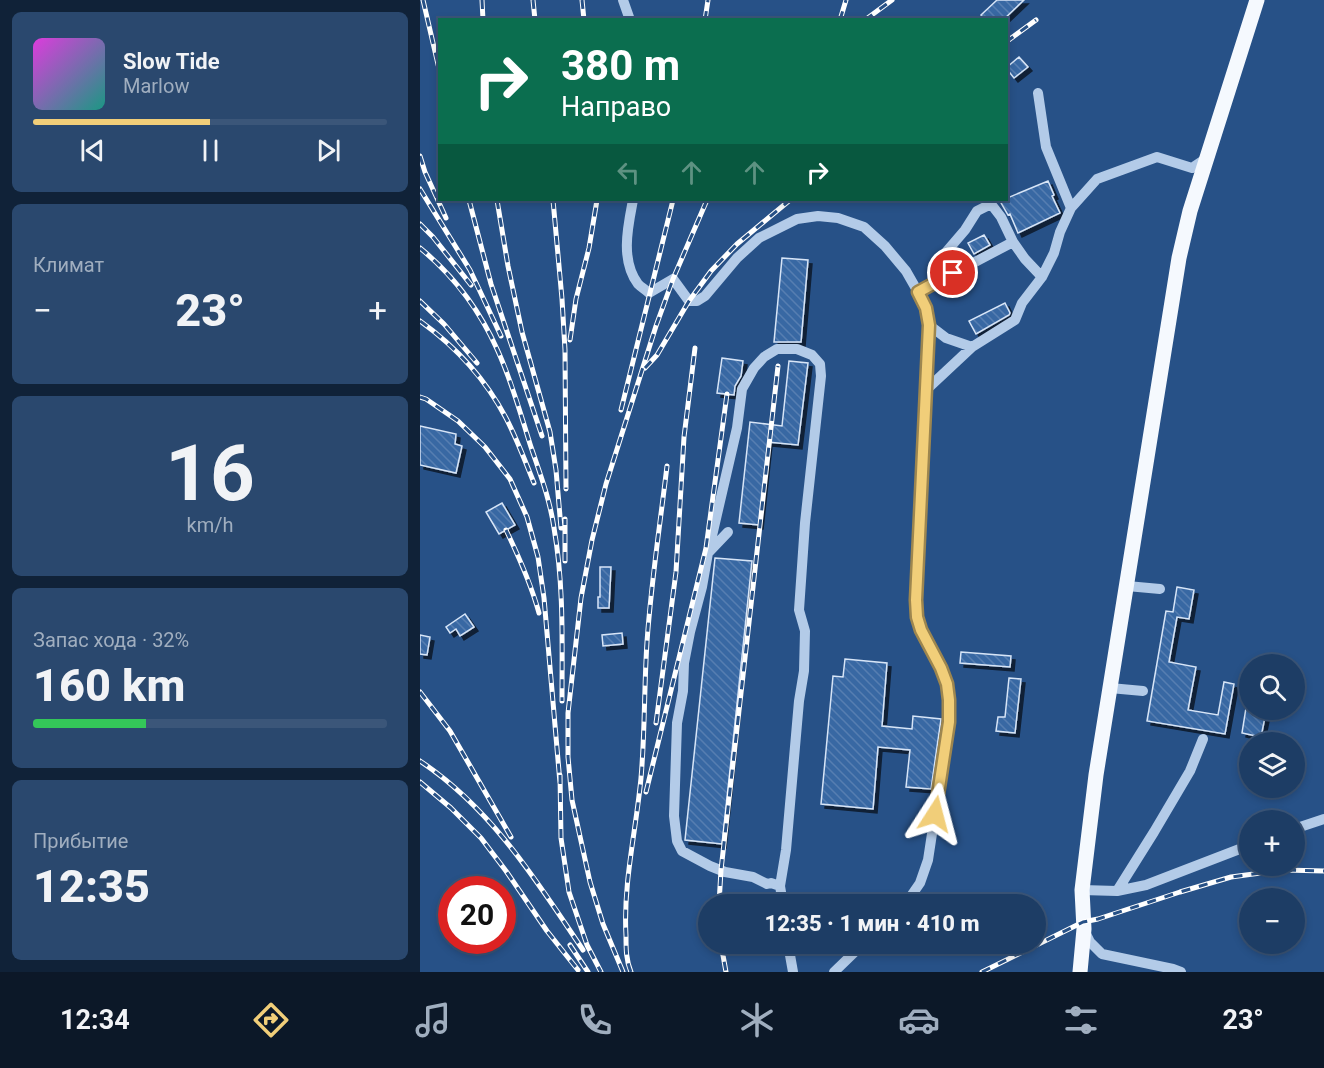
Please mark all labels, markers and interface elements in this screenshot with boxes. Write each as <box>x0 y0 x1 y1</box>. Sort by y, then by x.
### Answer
text: 380 m <box>561 41 680 90</box>
icon: right <box>462 42 540 120</box>
text: Slow Tide <box>123 49 220 74</box>
text: Marlow <box>123 74 189 98</box>
text: Направо <box>561 91 671 123</box>
icon: previous <box>76 134 109 167</box>
icon: pause <box>194 134 227 167</box>
icon: next <box>312 134 345 167</box>
icon: left <box>612 156 645 189</box>
icon: ahead <box>675 156 708 189</box>
icon: ahead <box>738 156 771 189</box>
icon: right <box>801 156 834 189</box>
pin <box>927 247 978 298</box>
text: Климат <box>33 253 104 277</box>
icon: arrive <box>936 256 969 289</box>
text: 23° <box>175 284 245 337</box>
text: − <box>33 291 52 330</box>
text: + <box>368 291 387 330</box>
text: 16 <box>165 428 255 519</box>
text: km/h <box>187 513 233 537</box>
text: Запас хода · 32% <box>33 628 189 652</box>
map controls <box>1239 654 1305 954</box>
button: search <box>1239 654 1305 720</box>
text: 160 km <box>33 659 185 712</box>
button: layers <box>1239 732 1305 798</box>
position arrow <box>903 782 967 846</box>
button: + <box>1239 810 1305 876</box>
text: Прибытие <box>33 829 128 853</box>
text: 12:35 <box>33 860 150 913</box>
speed limit sign: 20 <box>438 876 516 954</box>
button: − <box>1239 888 1305 954</box>
text: 12:35 · 1 мин · 410 m <box>764 911 980 936</box>
icon: directions <box>250 999 292 1041</box>
icon: music <box>412 999 454 1041</box>
icon: phone <box>574 999 616 1041</box>
icon: climate <box>736 999 778 1041</box>
icon: car <box>898 999 940 1041</box>
icon: filters <box>1060 999 1102 1041</box>
text: 12:34 <box>60 1004 130 1036</box>
text: 23° <box>1222 1004 1264 1036</box>

